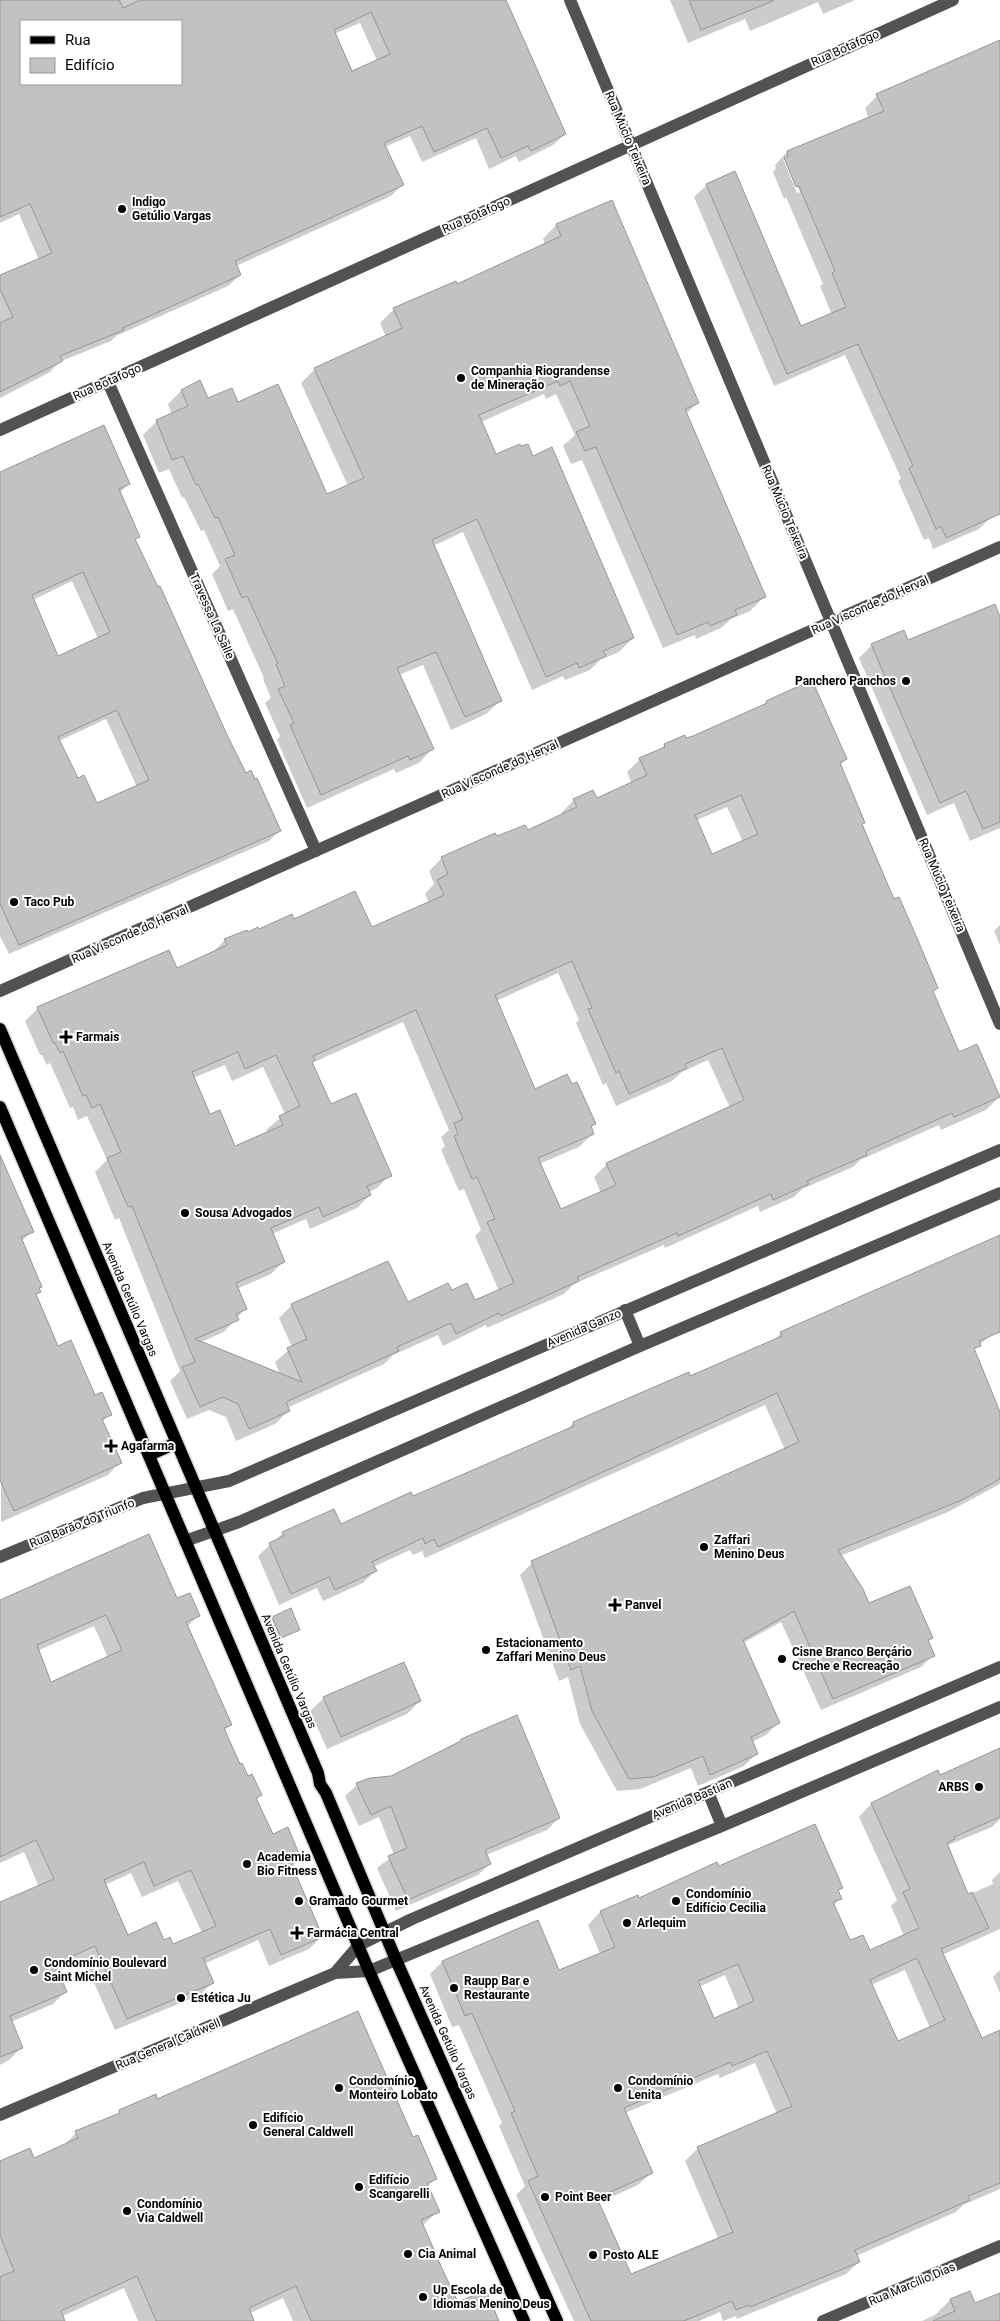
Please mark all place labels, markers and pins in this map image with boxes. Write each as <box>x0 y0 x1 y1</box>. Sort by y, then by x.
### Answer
place label: Indigo Getúlio Vargas <box>132 195 211 223</box>
marker: Indigo Getúlio Vargas <box>116 203 128 215</box>
place label: Companhia Riograndense de Mineração <box>471 364 610 392</box>
marker: Companhia Riograndense de Mineração <box>455 372 467 384</box>
place label: Panchero Panchos <box>795 674 896 688</box>
marker: Panchero Panchos <box>900 675 912 687</box>
place label: Taco Pub <box>24 895 74 909</box>
marker: Taco Pub <box>8 896 20 908</box>
place label: Farmais <box>76 1030 119 1044</box>
marker: Farmais <box>60 1031 72 1043</box>
place label: Sousa Advogados <box>195 1206 292 1220</box>
marker: Sousa Advogados <box>179 1207 191 1219</box>
place label: Agafarma <box>121 1439 175 1453</box>
marker: Agafarma <box>105 1440 117 1452</box>
place label: Zaffari Menino Deus <box>714 1533 785 1561</box>
marker: Zaffari Menino Deus <box>698 1541 710 1553</box>
place label: Panvel <box>625 1598 661 1612</box>
marker: Panvel <box>609 1599 621 1611</box>
place label: Estacionamento Zaffari Menino Deus <box>496 1636 606 1664</box>
marker: Estacionamento Zaffari Menino Deus <box>480 1644 492 1656</box>
place label: Cisne Branco Berçário Creche e Recreação <box>792 1645 912 1673</box>
marker: Cisne Branco Berçário Creche e Recreação <box>776 1653 788 1665</box>
place label: ARBS <box>938 1780 969 1794</box>
marker: ARBS <box>973 1781 985 1793</box>
place label: Academia Bio Fitness <box>257 1850 317 1878</box>
marker: Academia Bio Fitness <box>241 1858 253 1870</box>
place label: Condomínio Edifício Cecilia <box>686 1887 766 1915</box>
place label: Gramado Gourmet <box>309 1894 408 1908</box>
marker: Gramado Gourmet <box>293 1895 305 1907</box>
marker: Condomínio Edifício Cecilia <box>670 1895 682 1907</box>
place label: Arlequim <box>637 1916 686 1930</box>
marker: Arlequim <box>621 1917 633 1929</box>
place label: Farmácia Central <box>307 1926 399 1940</box>
marker: Farmácia Central <box>291 1927 303 1939</box>
place label: Condomínio Boulevard Saint Michel <box>44 1956 167 1984</box>
marker: Condomínio Boulevard Saint Michel <box>28 1964 40 1976</box>
place label: Raupp Bar e Restaurante <box>464 1974 530 2002</box>
marker: Raupp Bar e Restaurante <box>448 1982 460 1994</box>
place label: Estética Ju <box>191 1991 251 2005</box>
marker: Estética Ju <box>175 1992 187 2004</box>
place label: Condomínio Monteiro Lobato <box>349 2074 438 2102</box>
place label: Condomínio Lenita <box>628 2074 693 2102</box>
marker: Condomínio Monteiro Lobato <box>333 2082 345 2094</box>
marker: Condomínio Lenita <box>612 2082 624 2094</box>
place label: Edifício General Caldwell <box>263 2111 354 2139</box>
marker: Edifício General Caldwell <box>247 2119 259 2131</box>
place label: Edifício Scangarelli <box>369 2173 429 2201</box>
marker: Edifício Scangarelli <box>353 2181 365 2193</box>
place label: Point Beer <box>555 2190 612 2204</box>
marker: Point Beer <box>539 2191 551 2203</box>
place label: Condomínio Via Caldwell <box>137 2197 203 2225</box>
marker: Condomínio Via Caldwell <box>121 2205 133 2217</box>
place label: Cia Animal <box>418 2247 476 2261</box>
marker: Cia Animal <box>402 2248 414 2260</box>
place label: Posto ALE <box>603 2248 659 2262</box>
marker: Posto ALE <box>587 2249 599 2261</box>
place label: Up Escola de Idiomas Menino Deus <box>433 2283 550 2311</box>
marker: Up Escola de Idiomas Menino Deus <box>417 2291 429 2303</box>

